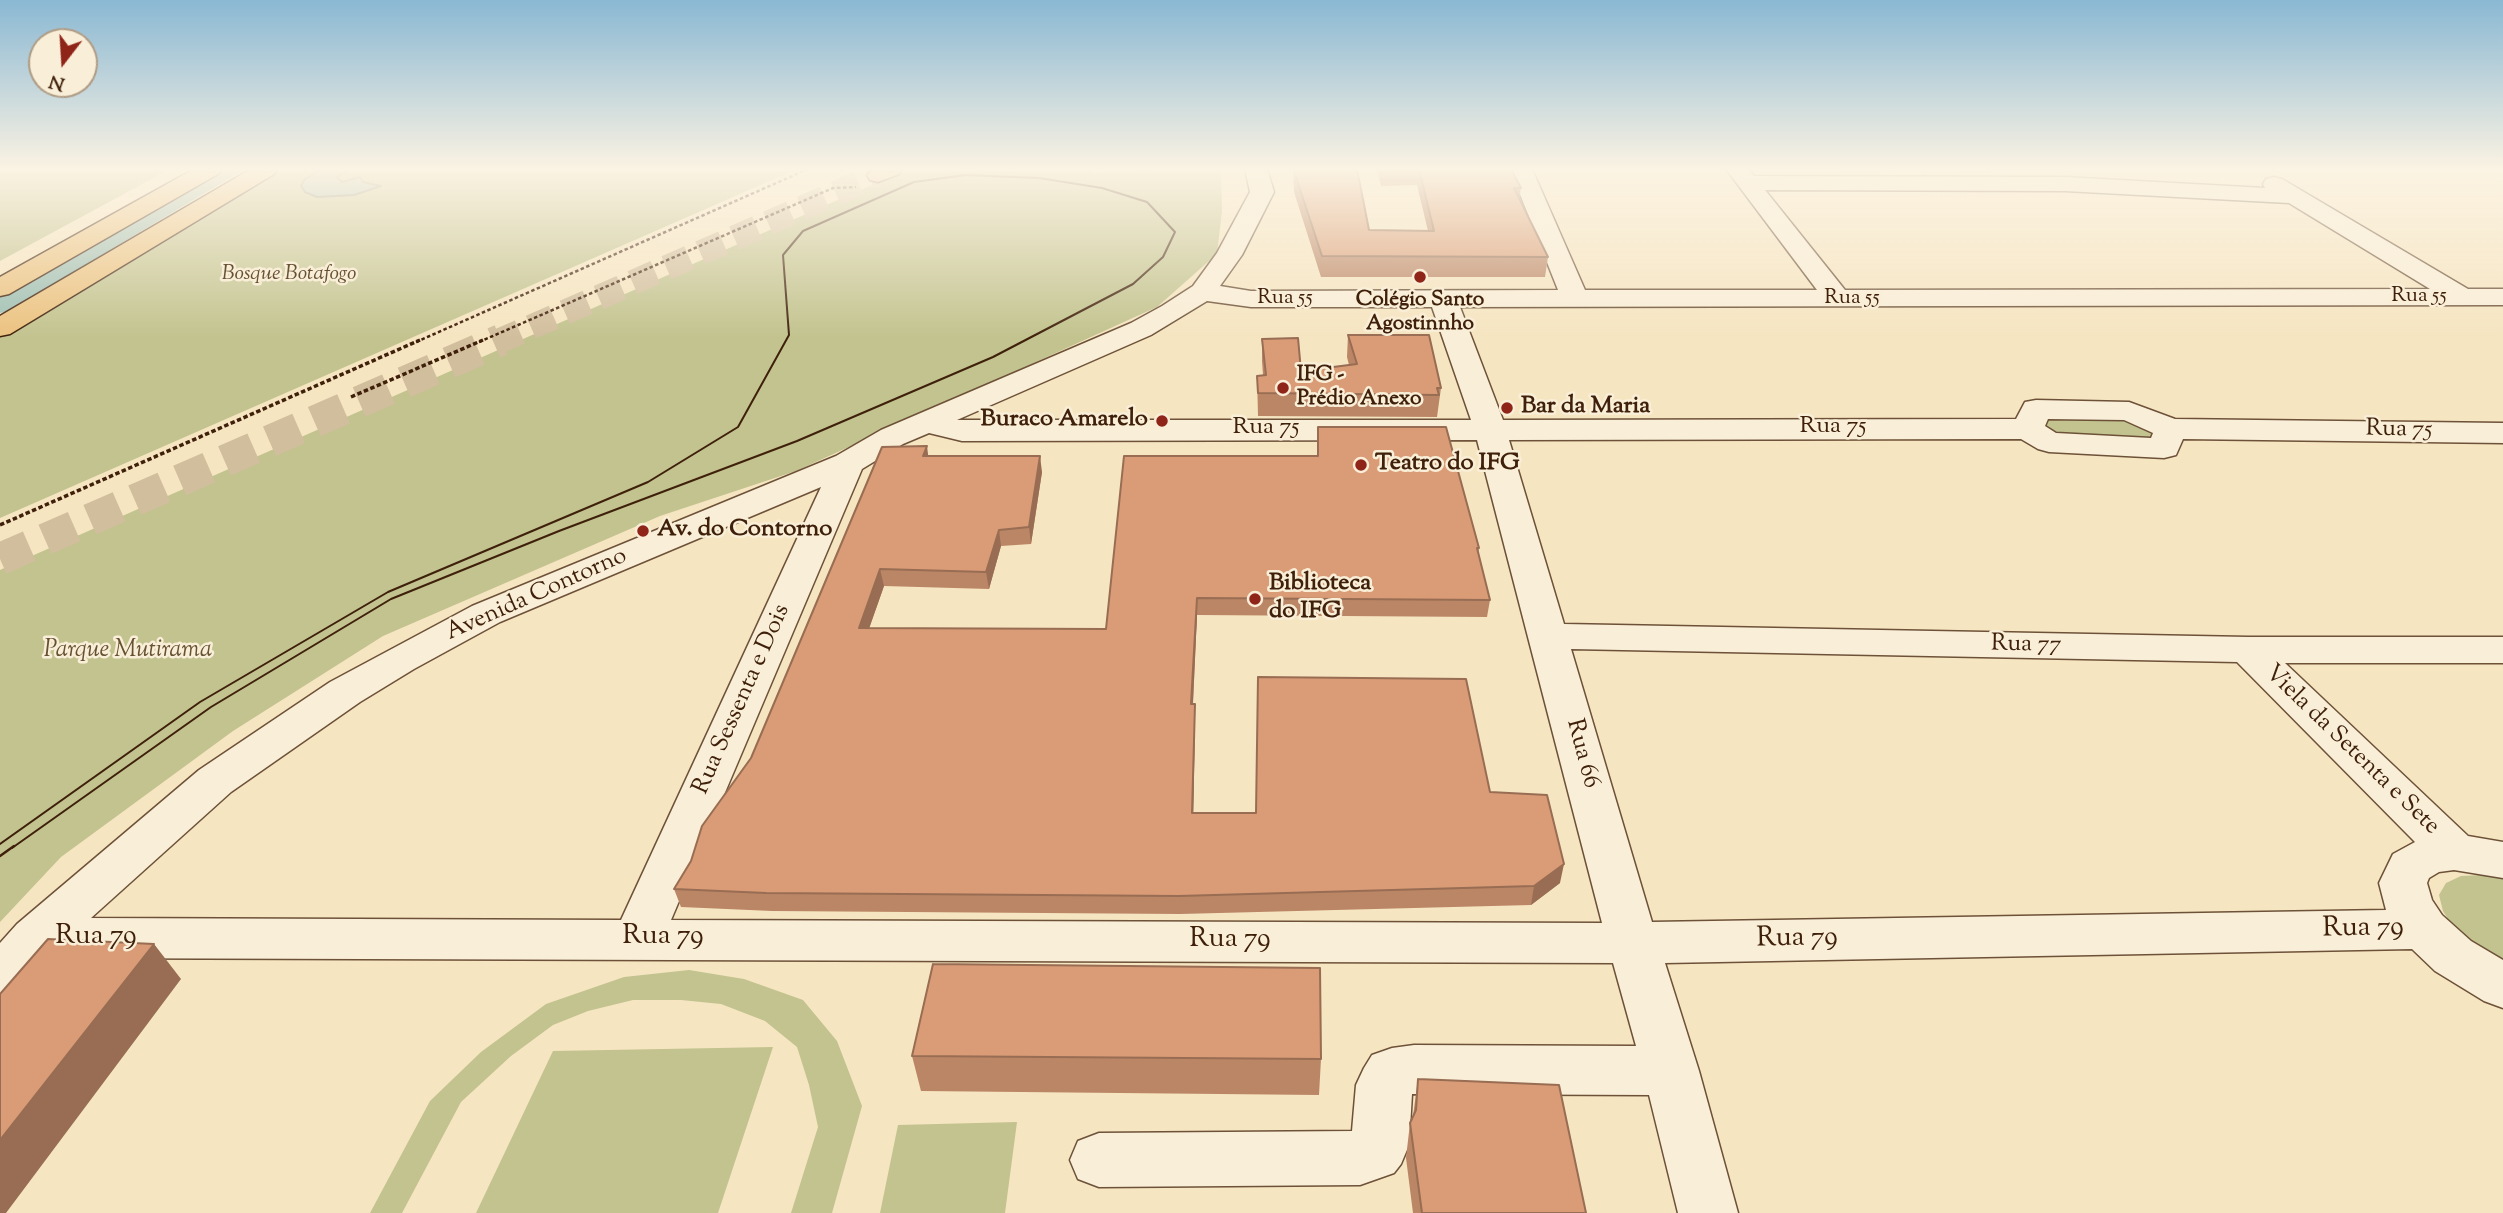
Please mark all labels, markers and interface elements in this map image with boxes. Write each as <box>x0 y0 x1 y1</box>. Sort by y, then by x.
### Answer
north arrow <box>28 28 98 98</box>
text: N <box>46 67 69 97</box>
park label: Bosque Botafogo <box>222 262 356 288</box>
marker: Colégio Santo Agostinnho <box>1412 269 1428 285</box>
street label: Rua 55 <box>2391 284 2447 310</box>
street label: Rua 55 <box>1257 286 1313 312</box>
street label: Rua 55 <box>1824 286 1880 312</box>
place label: Colégio Santo Agostinnho <box>1356 288 1484 338</box>
place label: IFG - Prédio Anexo <box>1297 363 1422 413</box>
marker: IFG - Prédio Anexo <box>1275 380 1291 396</box>
place label: Bar da Maria <box>1521 394 1650 422</box>
marker: Bar da Maria <box>1499 400 1515 416</box>
place label: Buraco Amarelo <box>981 407 1148 435</box>
marker: Buraco Amarelo <box>1154 413 1170 429</box>
street label: Rua 75 <box>1800 414 1866 442</box>
street label: Rua 75 <box>1233 415 1299 443</box>
street label: Rua 75 <box>2365 416 2433 446</box>
place label: Teatro do IFG <box>1375 451 1520 479</box>
marker: Teatro do IFG <box>1353 457 1369 473</box>
place label: Av. do Contorno <box>657 517 832 545</box>
marker: Av. do Contorno <box>635 523 651 539</box>
street label: Avenida Contorno <box>442 543 632 649</box>
place label: Biblioteca do IFG <box>1269 571 1371 627</box>
marker: Biblioteca do IFG <box>1247 591 1263 607</box>
street label: Rua Sessenta e Dois <box>688 600 798 800</box>
street label: Rua 77 <box>1990 631 2062 661</box>
park label: Parque Mutirama <box>44 638 212 666</box>
street label: Viela da Setenta e Sete <box>2257 660 2445 842</box>
street label: Rua 66 <box>1558 716 1604 792</box>
street label: Rua 79 <box>2322 912 2404 948</box>
street label: Rua 79 <box>55 921 137 955</box>
street label: Rua 79 <box>622 921 704 955</box>
street label: Rua 79 <box>1756 922 1838 958</box>
street label: Rua 79 <box>1189 924 1271 958</box>

